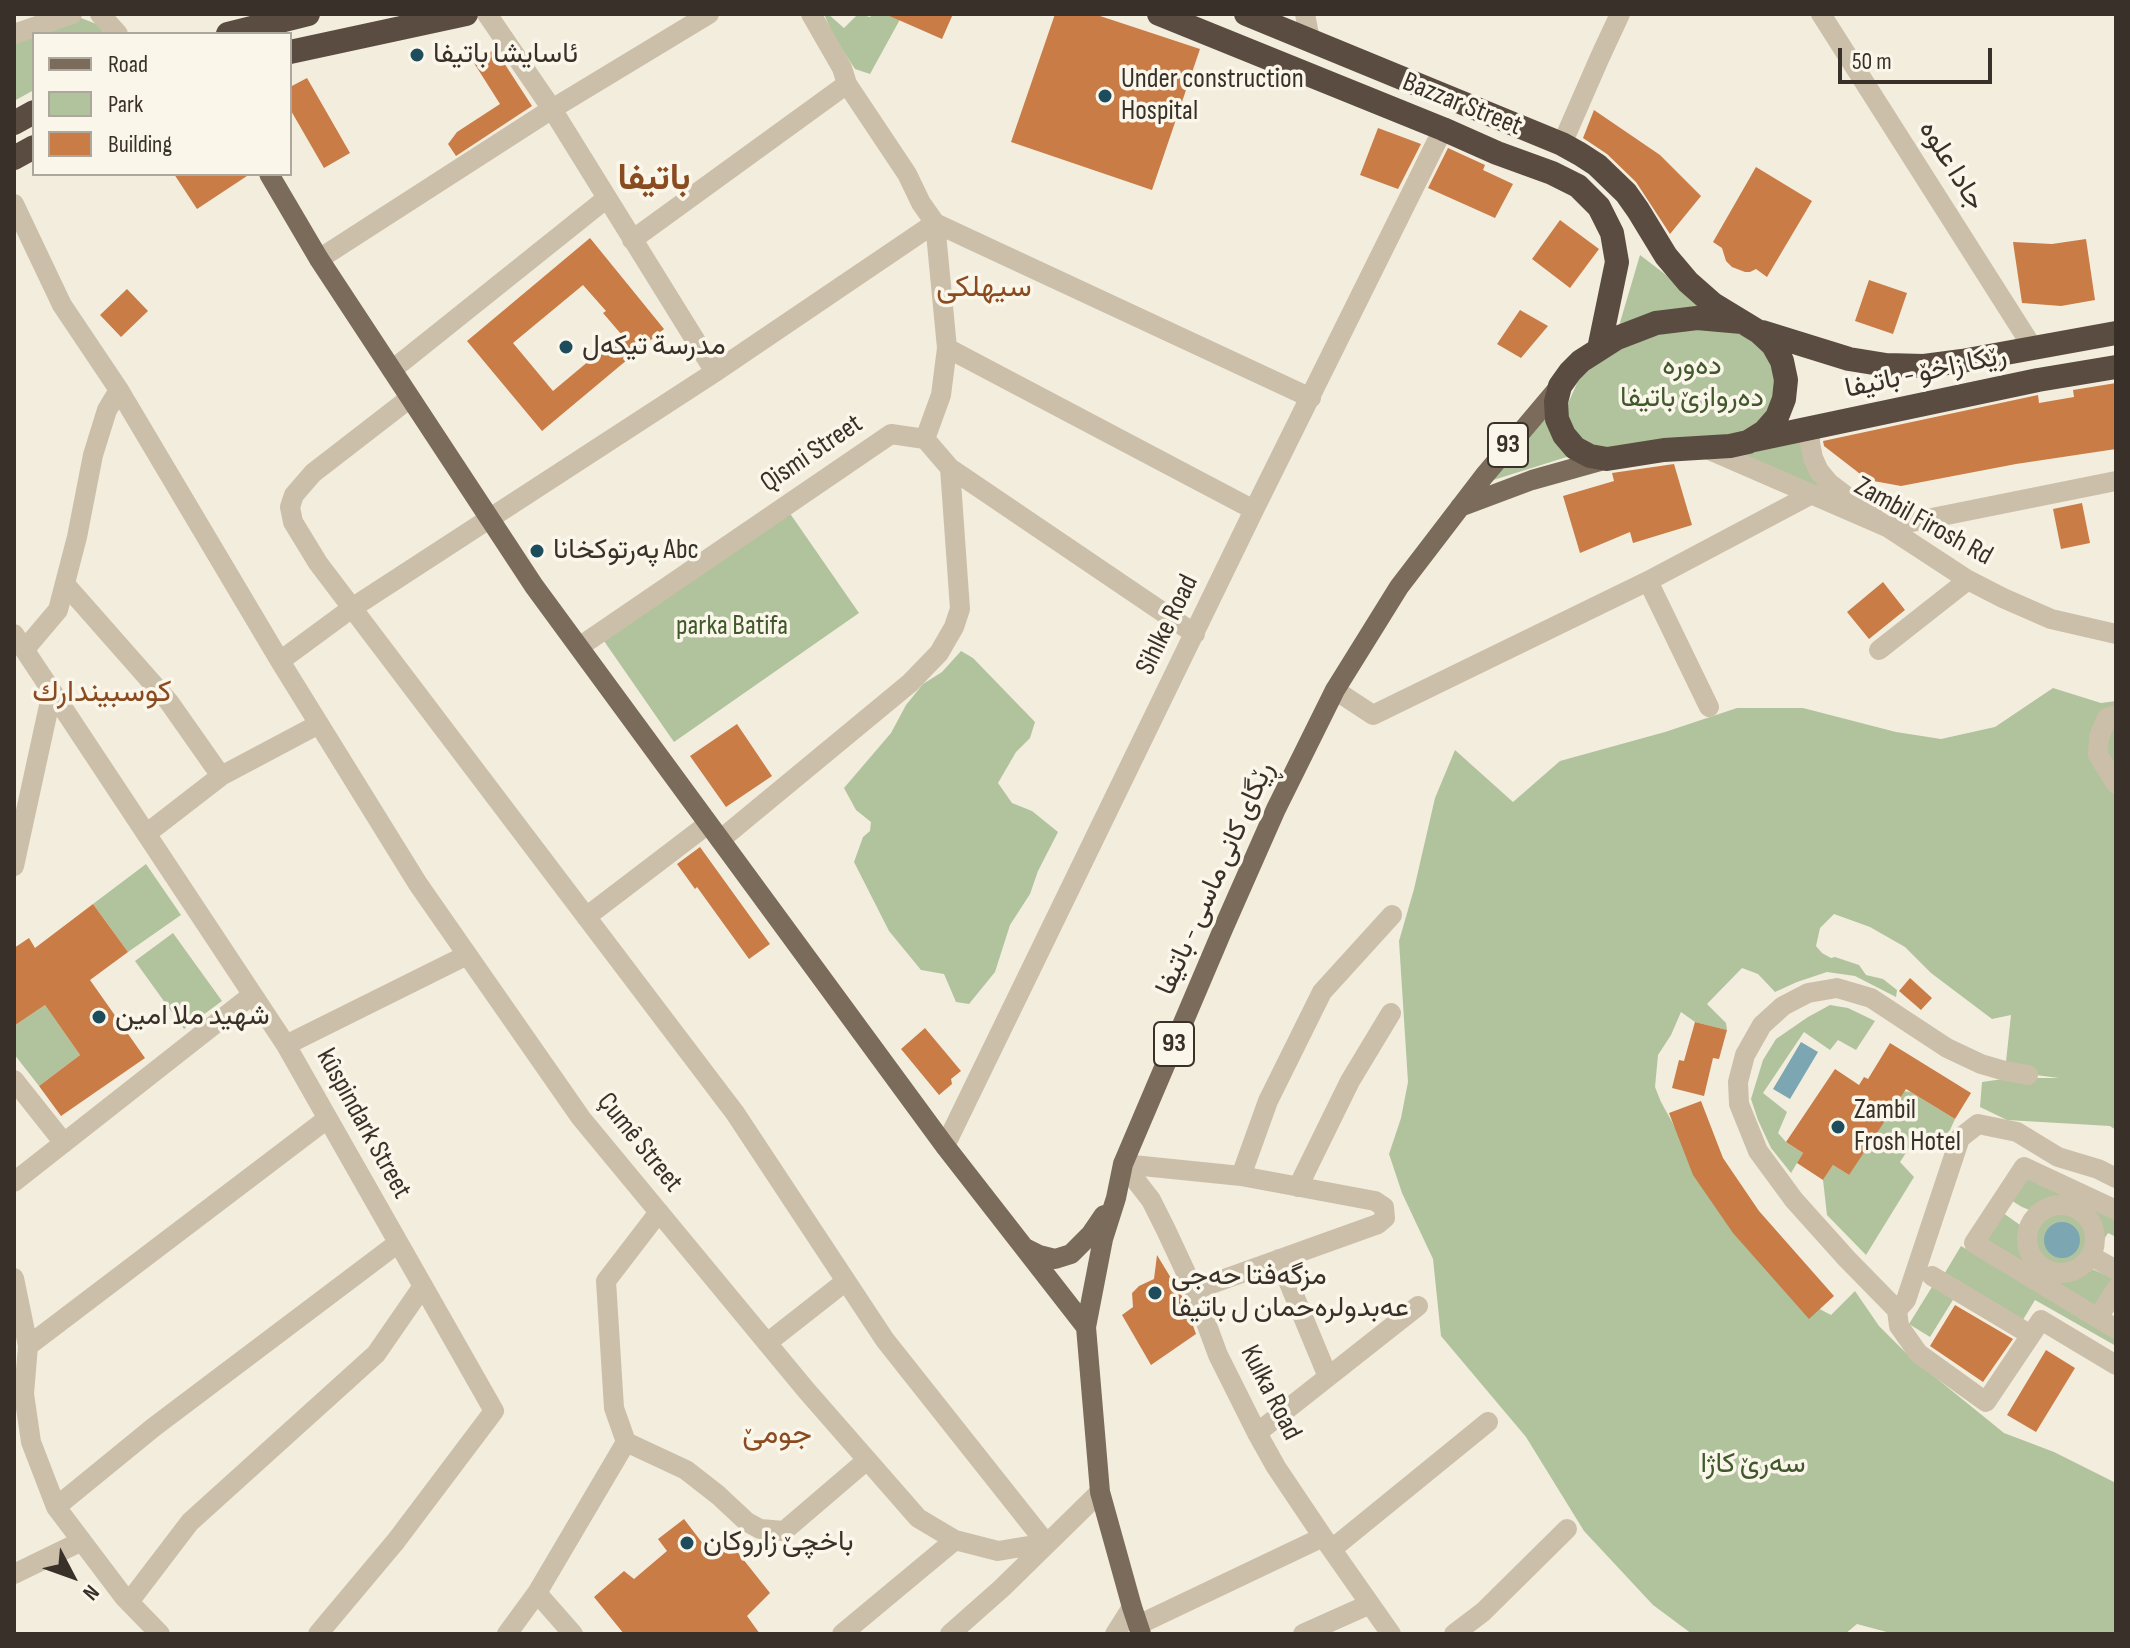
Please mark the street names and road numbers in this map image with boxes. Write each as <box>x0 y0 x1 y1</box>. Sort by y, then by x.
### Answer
street label: Bazzar Street <box>1397 66 1527 144</box>
street label: جادا علوه <box>1910 115 1992 217</box>
street label: رێکا زاخۆ - باتیفا <box>1842 339 2010 407</box>
street label: Qismi Street <box>755 408 869 500</box>
road number: 93 <box>1488 423 1528 467</box>
street label: Zambil Firosh Rd <box>1848 470 1998 574</box>
street label: Sihlke Road <box>1129 570 1207 680</box>
street label: ڕێگای کانی ماسی - باتيفا <box>1149 757 1283 1001</box>
road number: 93 <box>1154 1022 1194 1066</box>
street label: kûspindark Street <box>308 1043 418 1205</box>
street label: Çumê Street <box>589 1087 689 1199</box>
street label: Kulka Road <box>1232 1340 1308 1446</box>

